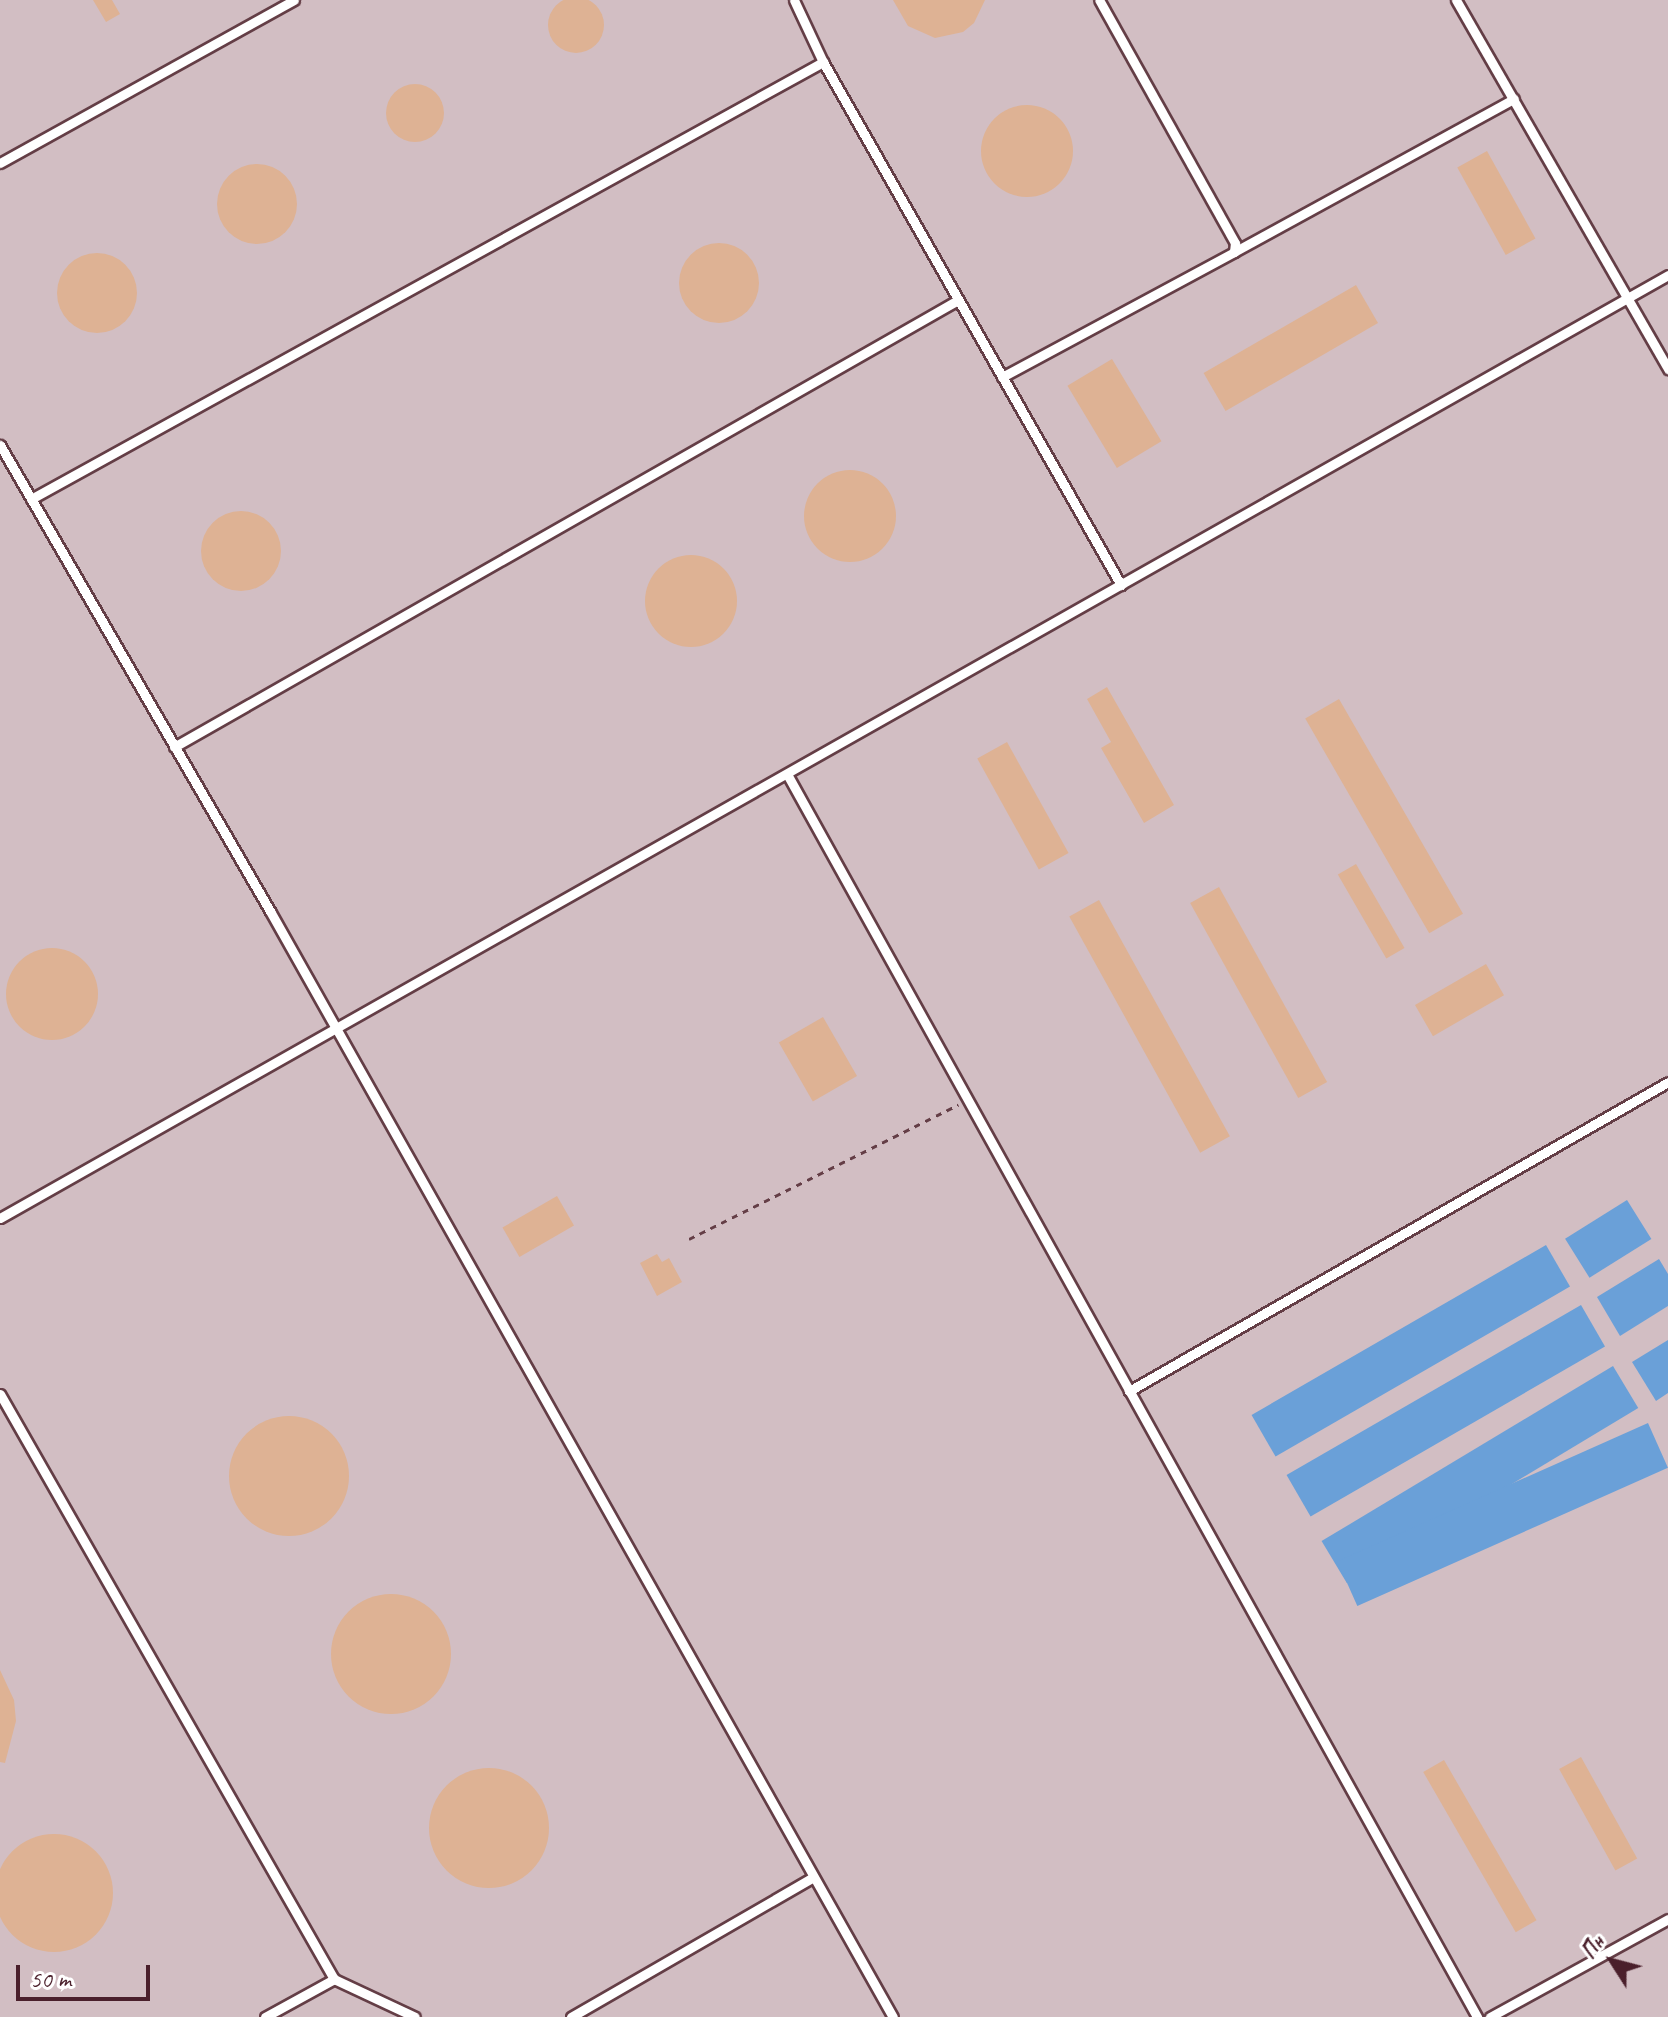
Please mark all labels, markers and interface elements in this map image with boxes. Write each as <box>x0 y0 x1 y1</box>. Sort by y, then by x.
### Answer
north arrow <box>1572 1921 1652 2001</box>
text: Пн <box>1574 1929 1611 1964</box>
scale bar <box>20 1949 154 1999</box>
text: 50 m <box>30 1964 71 1994</box>

